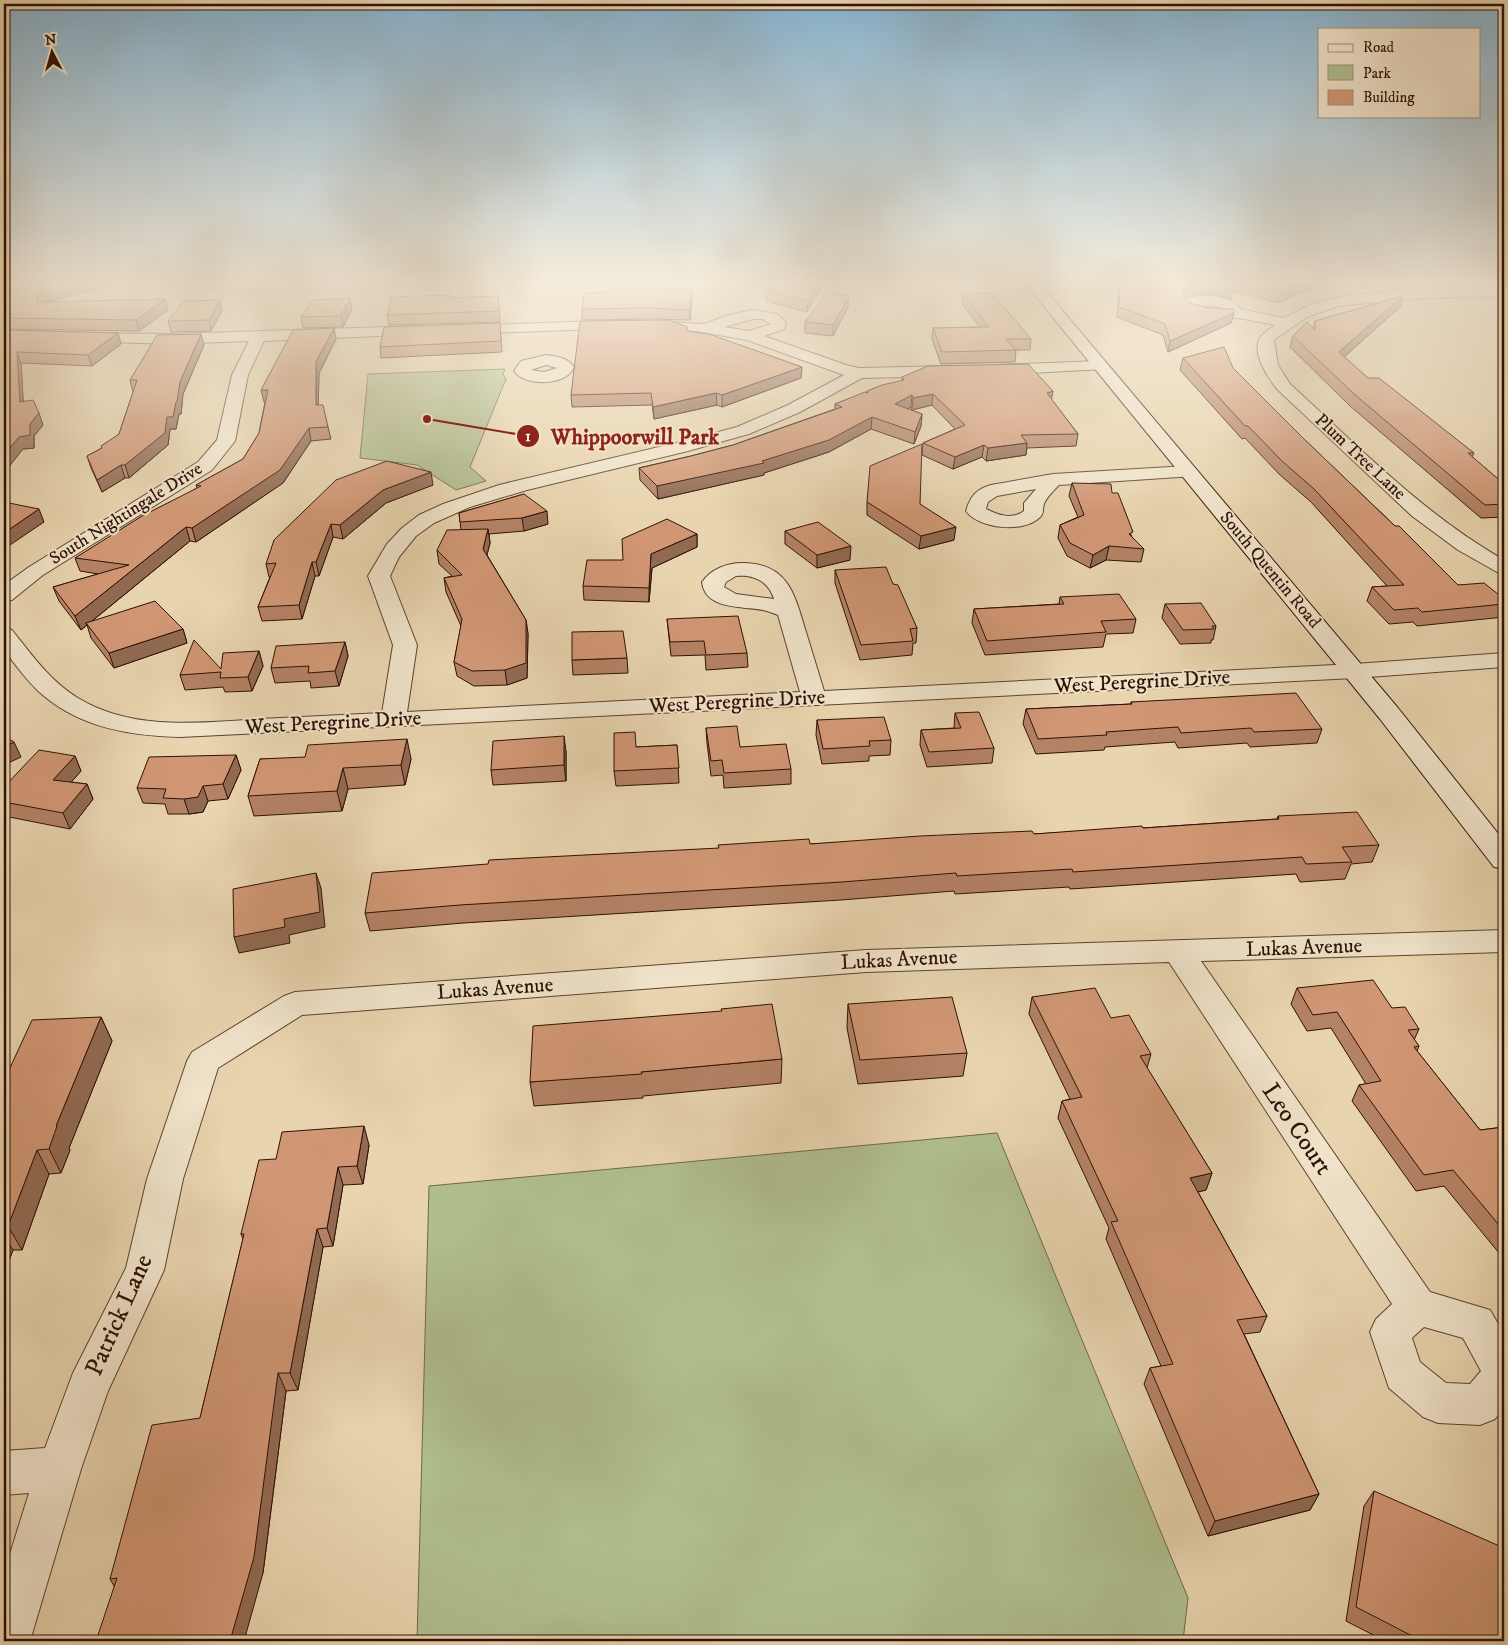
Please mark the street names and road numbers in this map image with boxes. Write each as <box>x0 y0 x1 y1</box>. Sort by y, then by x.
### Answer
street label: Plum Tree Lane <box>1310 409 1410 505</box>
street label: South Nightingale Drive <box>46 458 206 570</box>
street label: South Quentin Road <box>1215 507 1325 633</box>
street label: West Peregrine Drive <box>1052 664 1231 700</box>
street label: West Peregrine Drive <box>647 684 826 720</box>
street label: West Peregrine Drive <box>243 705 422 741</box>
street label: Lukas Avenue <box>1245 933 1363 963</box>
street label: Lukas Avenue <box>840 944 958 976</box>
street label: Lukas Avenue <box>436 972 554 1006</box>
street label: Leo Court <box>1255 1077 1339 1181</box>
street label: Patrick Lane <box>79 1250 159 1380</box>

